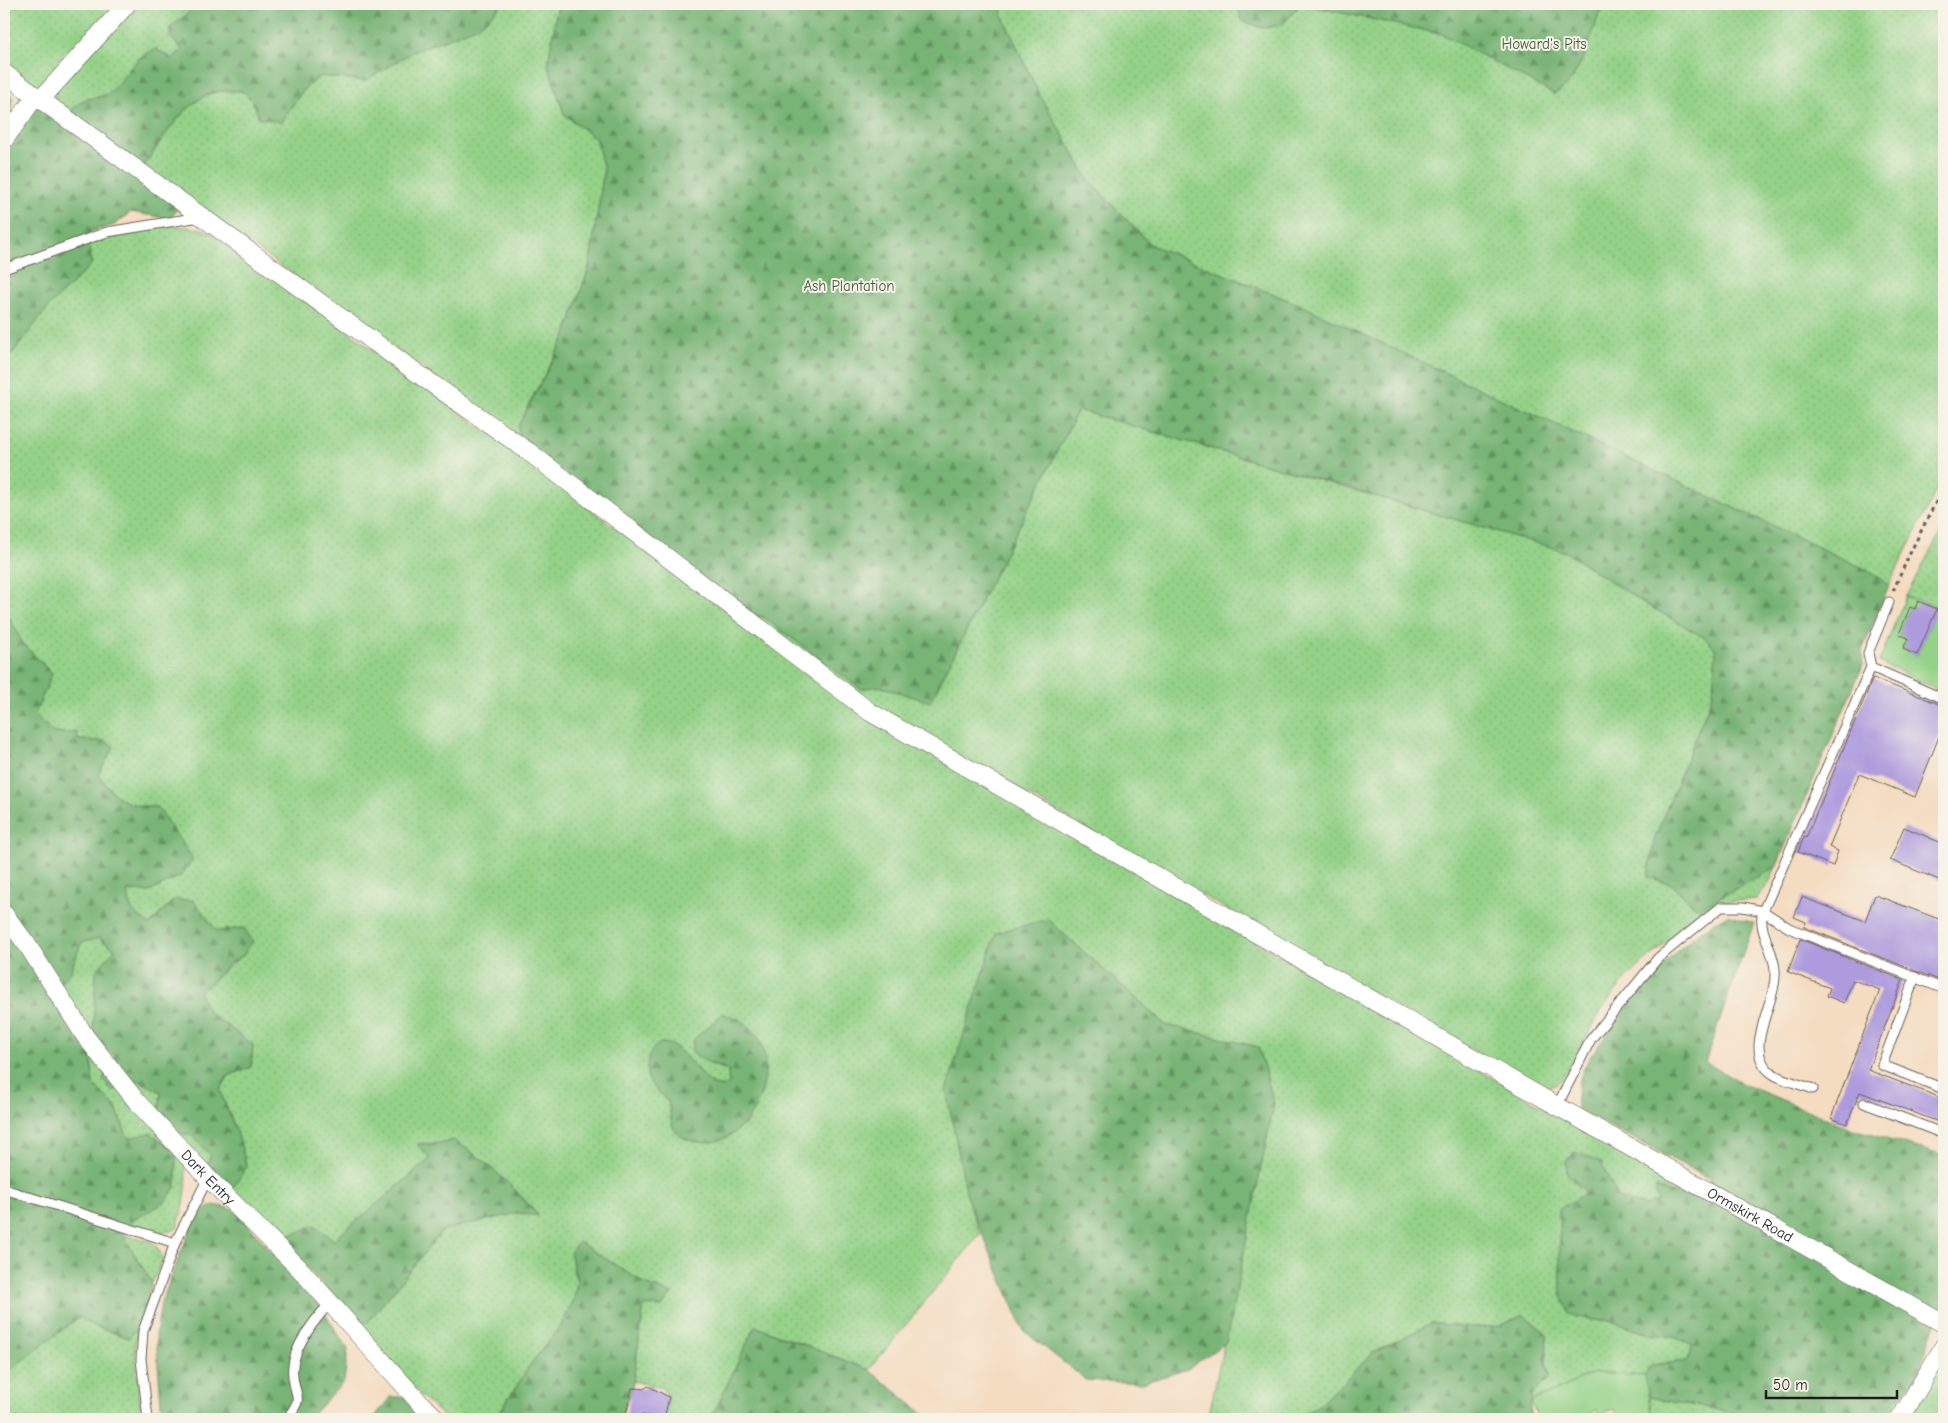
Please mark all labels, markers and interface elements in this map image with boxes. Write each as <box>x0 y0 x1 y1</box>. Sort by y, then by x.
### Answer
park label: Howard's Pits <box>1501 35 1587 53</box>
park label: Ash Plantation <box>803 277 895 295</box>
street label: Dark Entry <box>177 1146 239 1209</box>
street label: Ormskirk Road <box>1704 1184 1796 1246</box>
scale bar <box>1766 1368 1897 1400</box>
text: 50 m <box>1773 1376 1808 1394</box>

